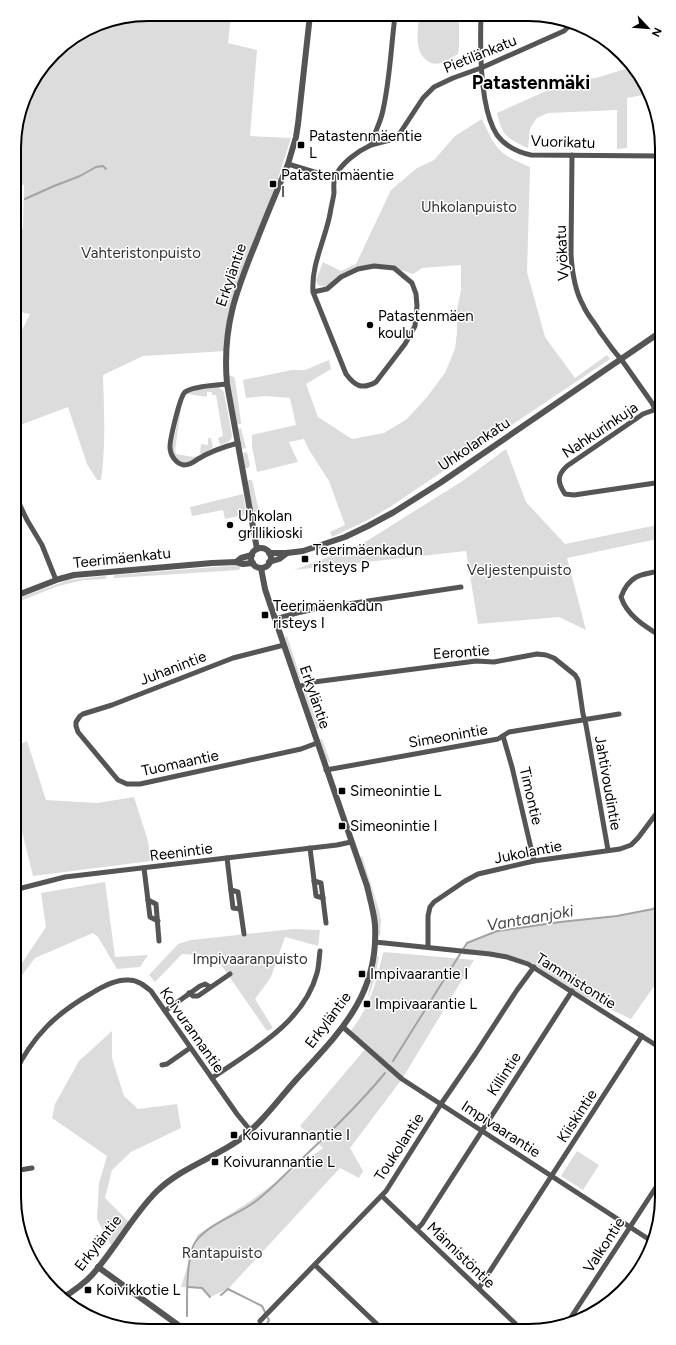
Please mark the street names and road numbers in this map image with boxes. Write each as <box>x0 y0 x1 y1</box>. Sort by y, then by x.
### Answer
street label: Pietilänkatu <box>441 31 519 77</box>
street label: Vuorikatu <box>530 132 596 152</box>
street label: Vyökatu <box>552 225 572 281</box>
street label: Erkyläntie <box>212 241 250 309</box>
street label: Nahkurinkuja <box>559 398 641 462</box>
street label: Uhkolankatu <box>435 413 513 475</box>
street label: Teerimäenkatu <box>72 544 172 572</box>
street label: Eerontie <box>432 641 490 663</box>
street label: Juhanintie <box>137 647 209 689</box>
street label: Erkyläntie <box>296 663 334 731</box>
street label: Simeonintie <box>407 720 489 752</box>
street label: Jahtivoudintie <box>591 734 625 832</box>
street label: Tuomaantie <box>140 746 220 780</box>
street label: Timontie <box>516 765 546 827</box>
street label: Jukolantie <box>493 837 563 867</box>
street label: Reenintie <box>148 839 214 865</box>
street label: Tammistontie <box>533 949 619 1013</box>
street label: Koivurannantie <box>156 984 228 1076</box>
street label: Erkyläntie <box>301 988 355 1052</box>
street label: Killintie <box>483 1049 525 1099</box>
street label: Kiiskintie <box>553 1086 601 1146</box>
street label: Impivaarantie <box>458 1097 544 1161</box>
street label: Toukolantie <box>371 1110 427 1184</box>
street label: Erkyläntie <box>71 1212 125 1274</box>
street label: Valkontie <box>579 1214 629 1276</box>
street label: Männistöntie <box>423 1218 499 1292</box>

